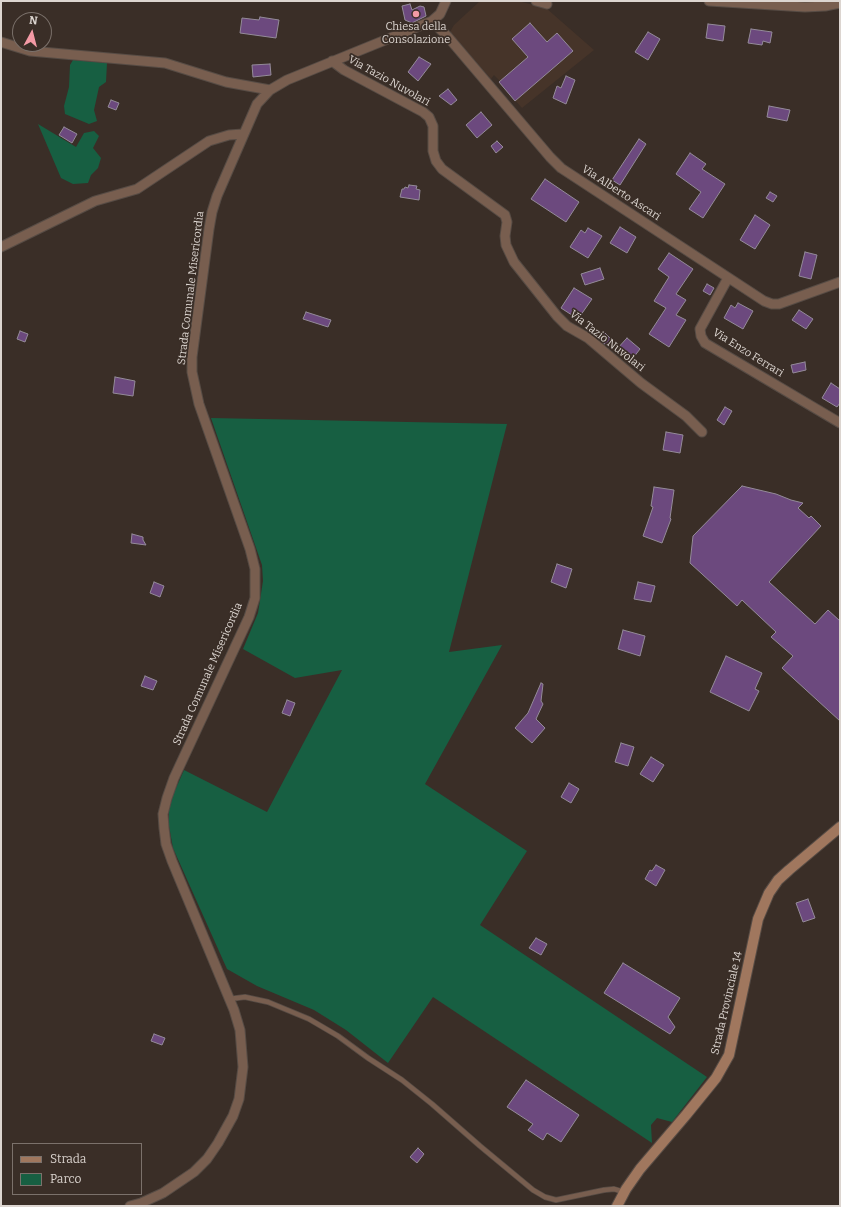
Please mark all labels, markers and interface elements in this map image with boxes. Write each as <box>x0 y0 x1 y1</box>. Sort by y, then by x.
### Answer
marker: Chiesa della Consolazione <box>411 9 421 19</box>
north arrow <box>12 12 52 52</box>
text: N <box>28 14 38 28</box>
place label: Chiesa della Consolazione <box>382 20 450 46</box>
street label: Via Tazio Nuvolari <box>346 53 432 109</box>
street label: Via Alberto Ascari <box>579 163 663 223</box>
street label: Strada Comunale Misericordia <box>175 210 207 366</box>
street label: Via Tazio Nuvolari <box>567 308 647 374</box>
street label: Via Enzo Ferrari <box>710 326 786 380</box>
street label: Strada Comunale Misericordia <box>170 601 246 747</box>
street label: Strada Provinciale 14 <box>709 950 745 1056</box>
legend <box>12 1143 142 1195</box>
text: Strada <box>50 1152 86 1166</box>
text: Parco <box>50 1172 81 1186</box>

